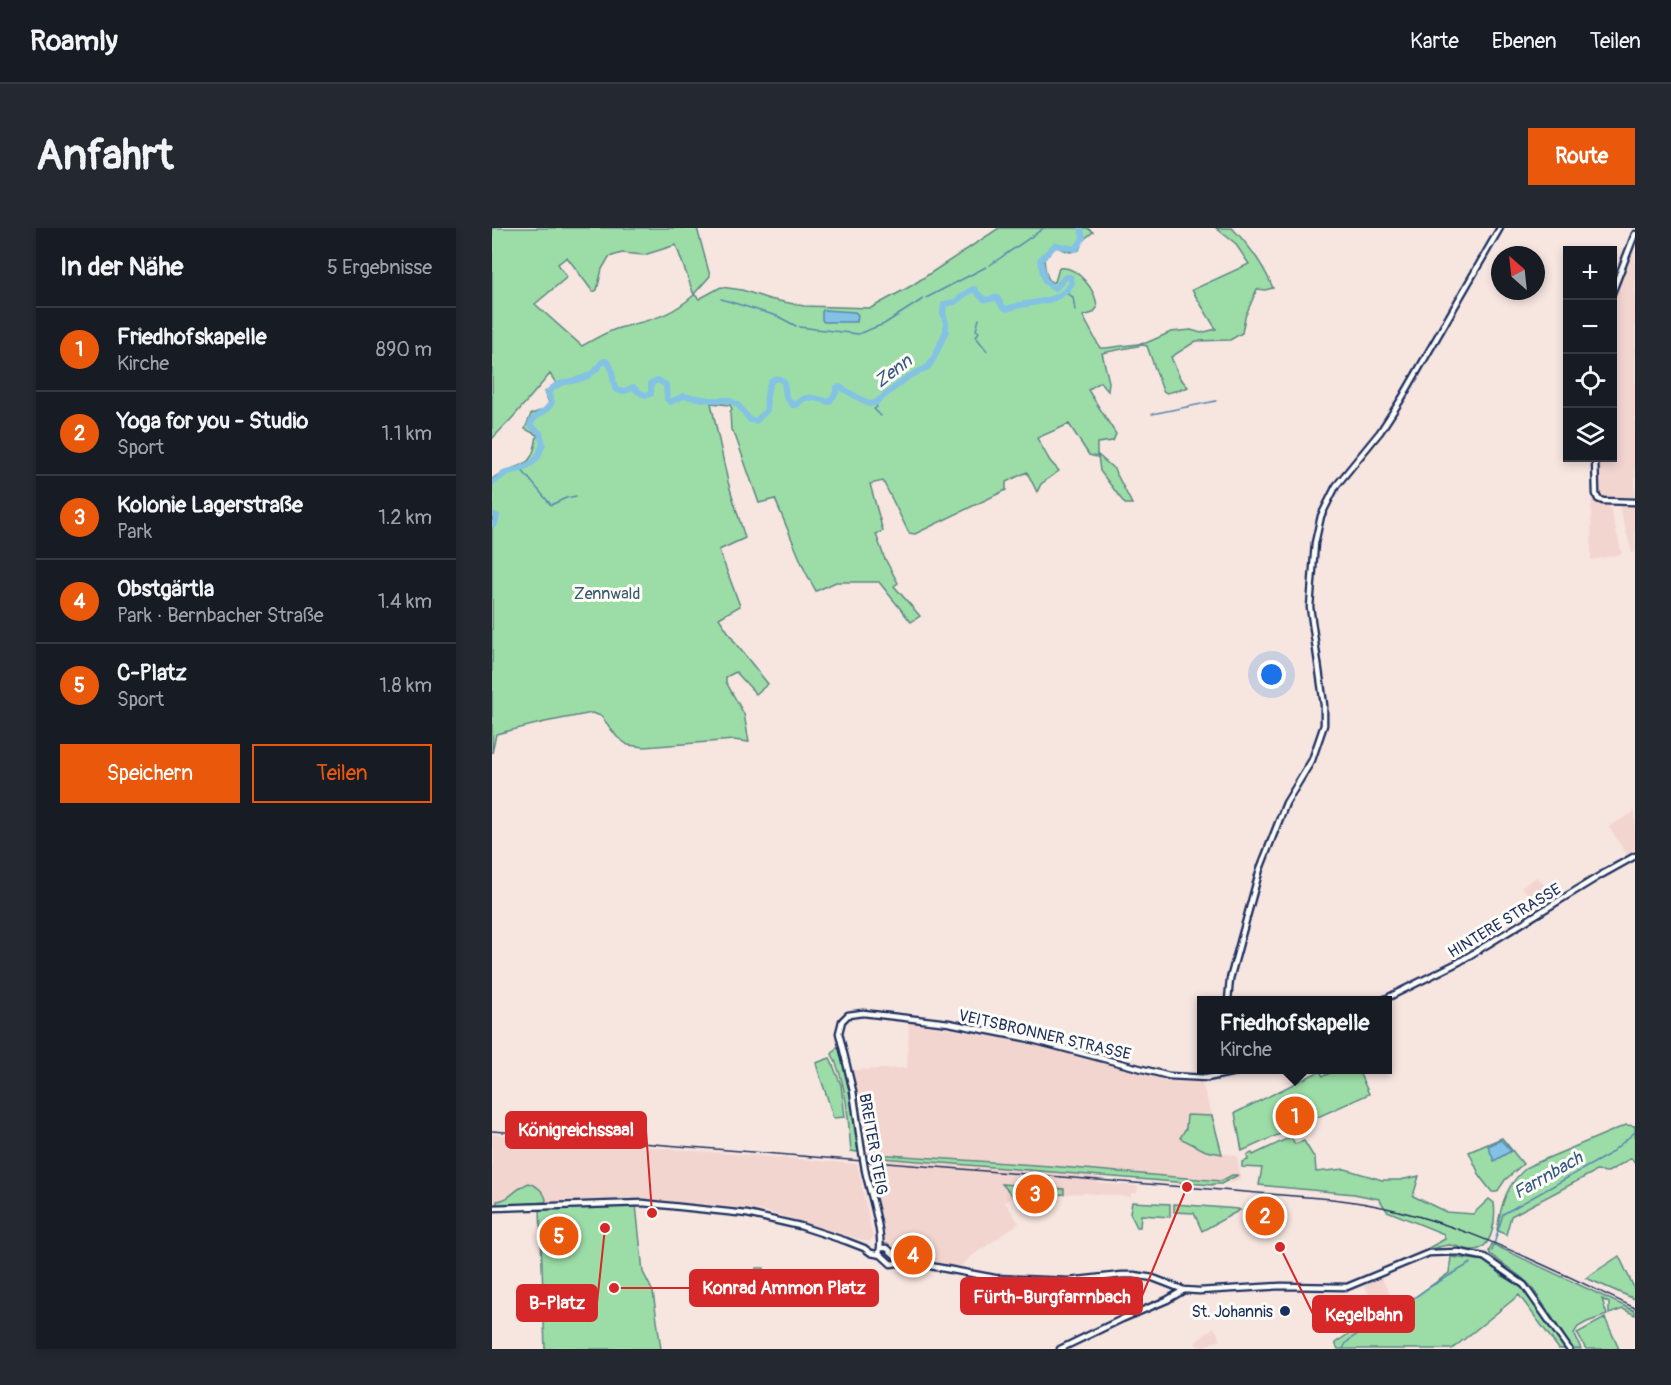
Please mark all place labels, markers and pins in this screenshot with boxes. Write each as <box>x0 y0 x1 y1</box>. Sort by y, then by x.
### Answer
pin: 1 <box>1276 1094 1314 1138</box>
callout: Königreichssaal <box>506 1112 646 1148</box>
pin: 3 <box>1016 1172 1054 1216</box>
pin: 2 <box>1246 1194 1284 1238</box>
pin: 5 <box>540 1214 578 1258</box>
pin: 4 <box>894 1232 932 1278</box>
callout: Konrad Ammon Platz <box>690 1270 878 1306</box>
callout: Fürth-Burgfarrnbach <box>961 1278 1142 1314</box>
callout: B-Platz <box>517 1285 597 1321</box>
callout: Kegelbahn <box>1313 1296 1414 1332</box>
place label: St. Johannis <box>1191 1302 1273 1322</box>
marker: St. Johannis <box>1278 1304 1292 1318</box>

